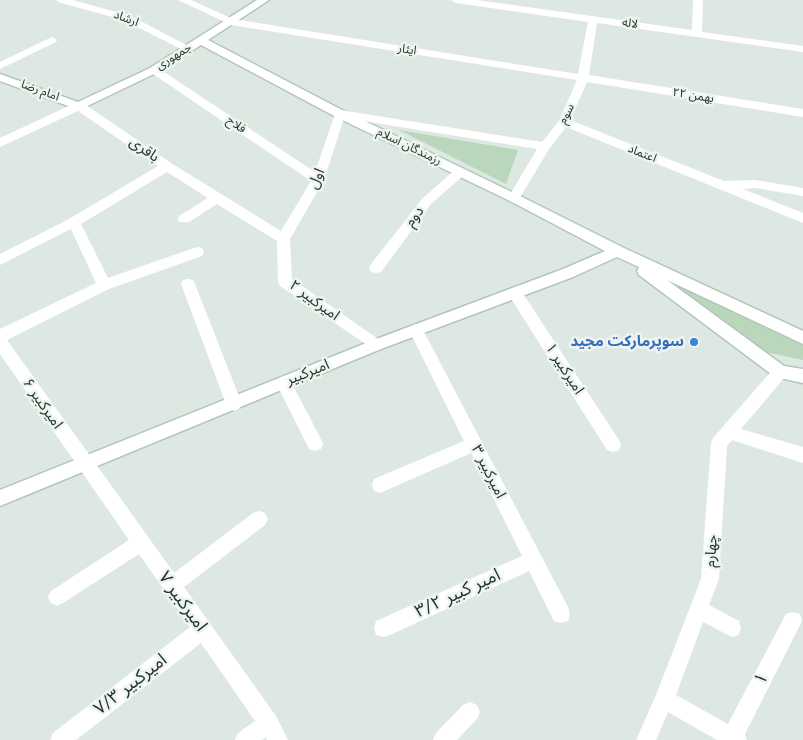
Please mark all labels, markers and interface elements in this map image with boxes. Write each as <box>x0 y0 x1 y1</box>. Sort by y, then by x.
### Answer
street label: ارشاد <box>112 8 140 30</box>
street label: لاله <box>621 16 639 32</box>
street label: جمهوری <box>154 40 194 74</box>
street label: ایثار <box>397 41 417 59</box>
street label: امام رضا <box>19 77 61 105</box>
street label: ۲۲ بهمن <box>671 86 715 106</box>
street label: سوم <box>556 101 578 127</box>
street label: فلاح <box>224 113 248 137</box>
street label: رزمندگان اسلام <box>374 125 444 169</box>
street label: باقری <box>126 133 162 167</box>
street label: اعتماد <box>626 142 658 166</box>
street label: اول <box>305 166 329 192</box>
street label: دوم <box>401 203 429 231</box>
street label: امیرکبیر ۲ <box>285 277 343 325</box>
place label: سوپرمارکت مجید <box>570 333 684 351</box>
marker: سوپرمارکت مجید <box>688 336 700 348</box>
street label: امیرکبیر ۱ <box>541 340 587 398</box>
street label: امیرکبیر <box>284 356 332 390</box>
street label: امیرکبیر ۶ <box>18 375 66 433</box>
street label: امیرکبیر ۳ <box>467 442 509 502</box>
street label: چهارم <box>702 534 722 568</box>
street label: امیر کبیر ۳/۲ <box>412 565 504 623</box>
street label: امیرکبیر ۷ <box>153 568 211 636</box>
street label: امیرکبیر ۷/۳ <box>90 650 172 720</box>
street label: ۱ <box>750 669 774 689</box>

